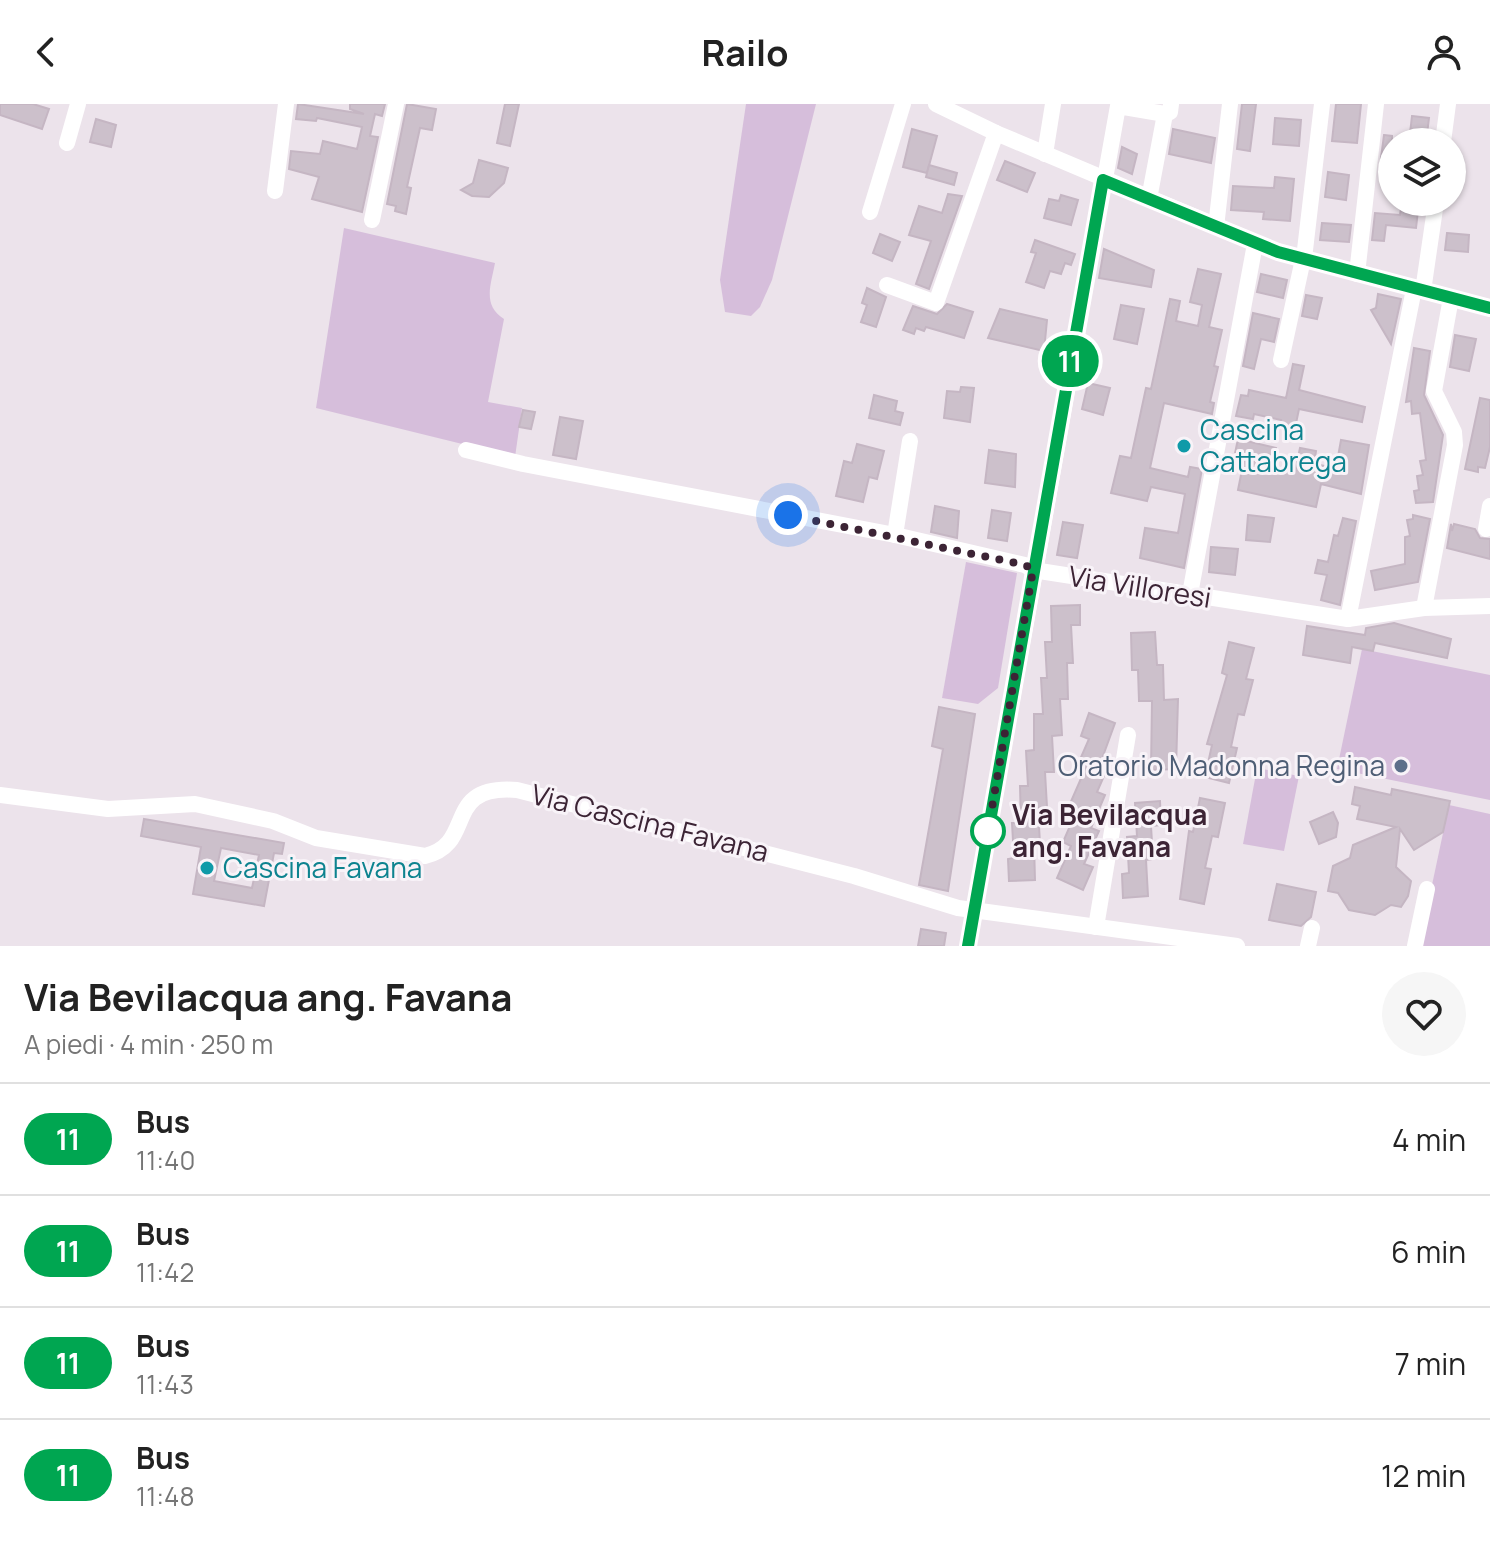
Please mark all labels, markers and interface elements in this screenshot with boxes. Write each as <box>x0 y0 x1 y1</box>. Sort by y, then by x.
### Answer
text: Railo <box>702 28 788 77</box>
icon: back <box>24 30 68 74</box>
icon: person <box>1422 30 1466 74</box>
map controls <box>1378 128 1466 216</box>
button: layers <box>1378 128 1466 216</box>
line badge: 11 <box>1034 335 1106 387</box>
text: 11 <box>1058 342 1082 380</box>
place label: Cascina Cattabrega <box>1200 410 1347 480</box>
marker: Cascina Cattabrega <box>1175 437 1193 455</box>
your location <box>768 495 808 535</box>
street label: Via Villoresi <box>1066 556 1214 616</box>
place label: Oratorio Madonna Regina <box>1058 746 1385 784</box>
marker: Oratorio Madonna Regina <box>1392 757 1410 775</box>
street label: Via Cascina Favana <box>528 774 773 870</box>
place label: Via Bevilacqua ang. Favana <box>1012 795 1207 865</box>
marker: Via Bevilacqua ang. Favana <box>971 814 1005 848</box>
place label: Cascina Favana <box>223 848 422 886</box>
marker: Cascina Favana <box>198 859 216 877</box>
text: Via Bevilacqua ang. Favana <box>24 970 513 1022</box>
button: heart <box>1382 972 1466 1056</box>
text: A piedi · 4 min · 250 m <box>24 1026 273 1062</box>
text: Bus <box>136 1101 190 1142</box>
text: 4 min <box>1392 1119 1466 1160</box>
text: 11 <box>56 1120 80 1158</box>
text: 11:40 <box>136 1142 195 1178</box>
text: Bus <box>136 1213 190 1254</box>
text: 6 min <box>1391 1231 1466 1272</box>
text: 11 <box>56 1232 80 1270</box>
text: 11:42 <box>136 1254 194 1290</box>
text: Bus <box>136 1325 190 1366</box>
text: 7 min <box>1395 1343 1466 1384</box>
text: 11 <box>56 1344 80 1382</box>
text: 11:43 <box>136 1366 194 1402</box>
text: Bus <box>136 1437 190 1478</box>
text: 12 min <box>1381 1455 1466 1496</box>
text: 11 <box>56 1456 80 1494</box>
text: 11:48 <box>136 1478 194 1514</box>

